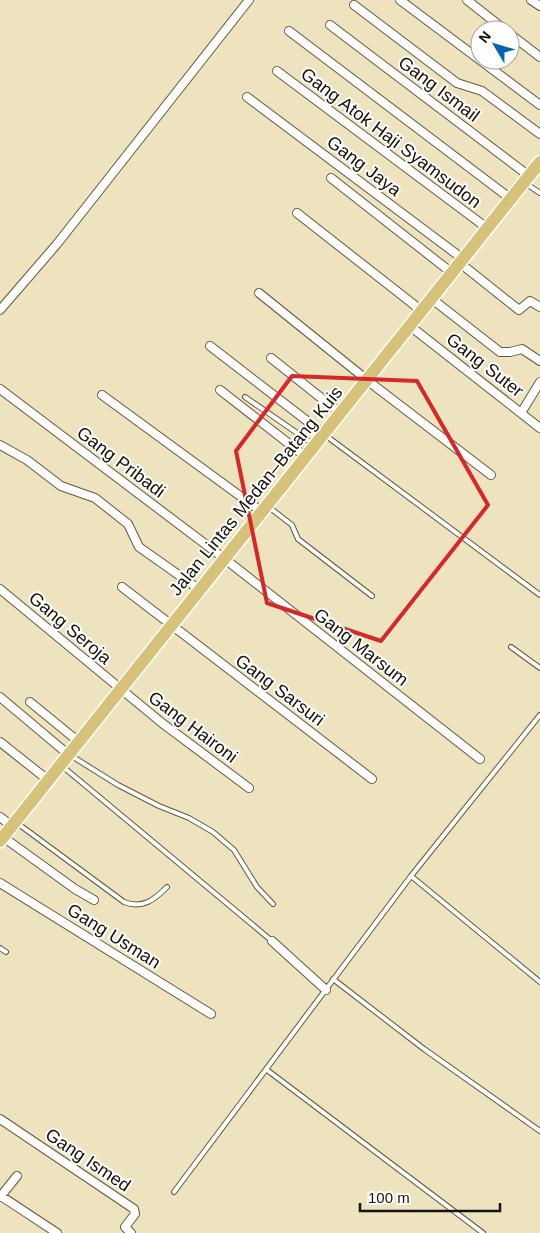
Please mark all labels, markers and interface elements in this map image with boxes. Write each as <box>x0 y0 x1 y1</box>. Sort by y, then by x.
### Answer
north arrow <box>470 20 520 70</box>
text: N <box>475 28 494 46</box>
street label: Gang Ismail <box>395 52 483 126</box>
street label: Gang Atok Haji Syamsudon <box>297 64 485 212</box>
street label: Gang Jaya <box>323 132 406 201</box>
street label: Gang Suter <box>443 329 527 401</box>
street label: Jalan Lintas Medan–Batang Kuis <box>165 382 347 600</box>
street label: Gang Pribadi <box>73 422 169 502</box>
street label: Gang Seroja <box>25 588 116 669</box>
street label: Gang Marsum <box>310 604 412 690</box>
street label: Gang Sarsuri <box>232 650 328 730</box>
street label: Gang Haironi <box>145 687 241 767</box>
street label: Gang Usman <box>64 899 164 973</box>
street label: Gang Ismed <box>42 1124 134 1196</box>
scale bar <box>360 1180 500 1212</box>
text: 100 m <box>368 1189 410 1206</box>

